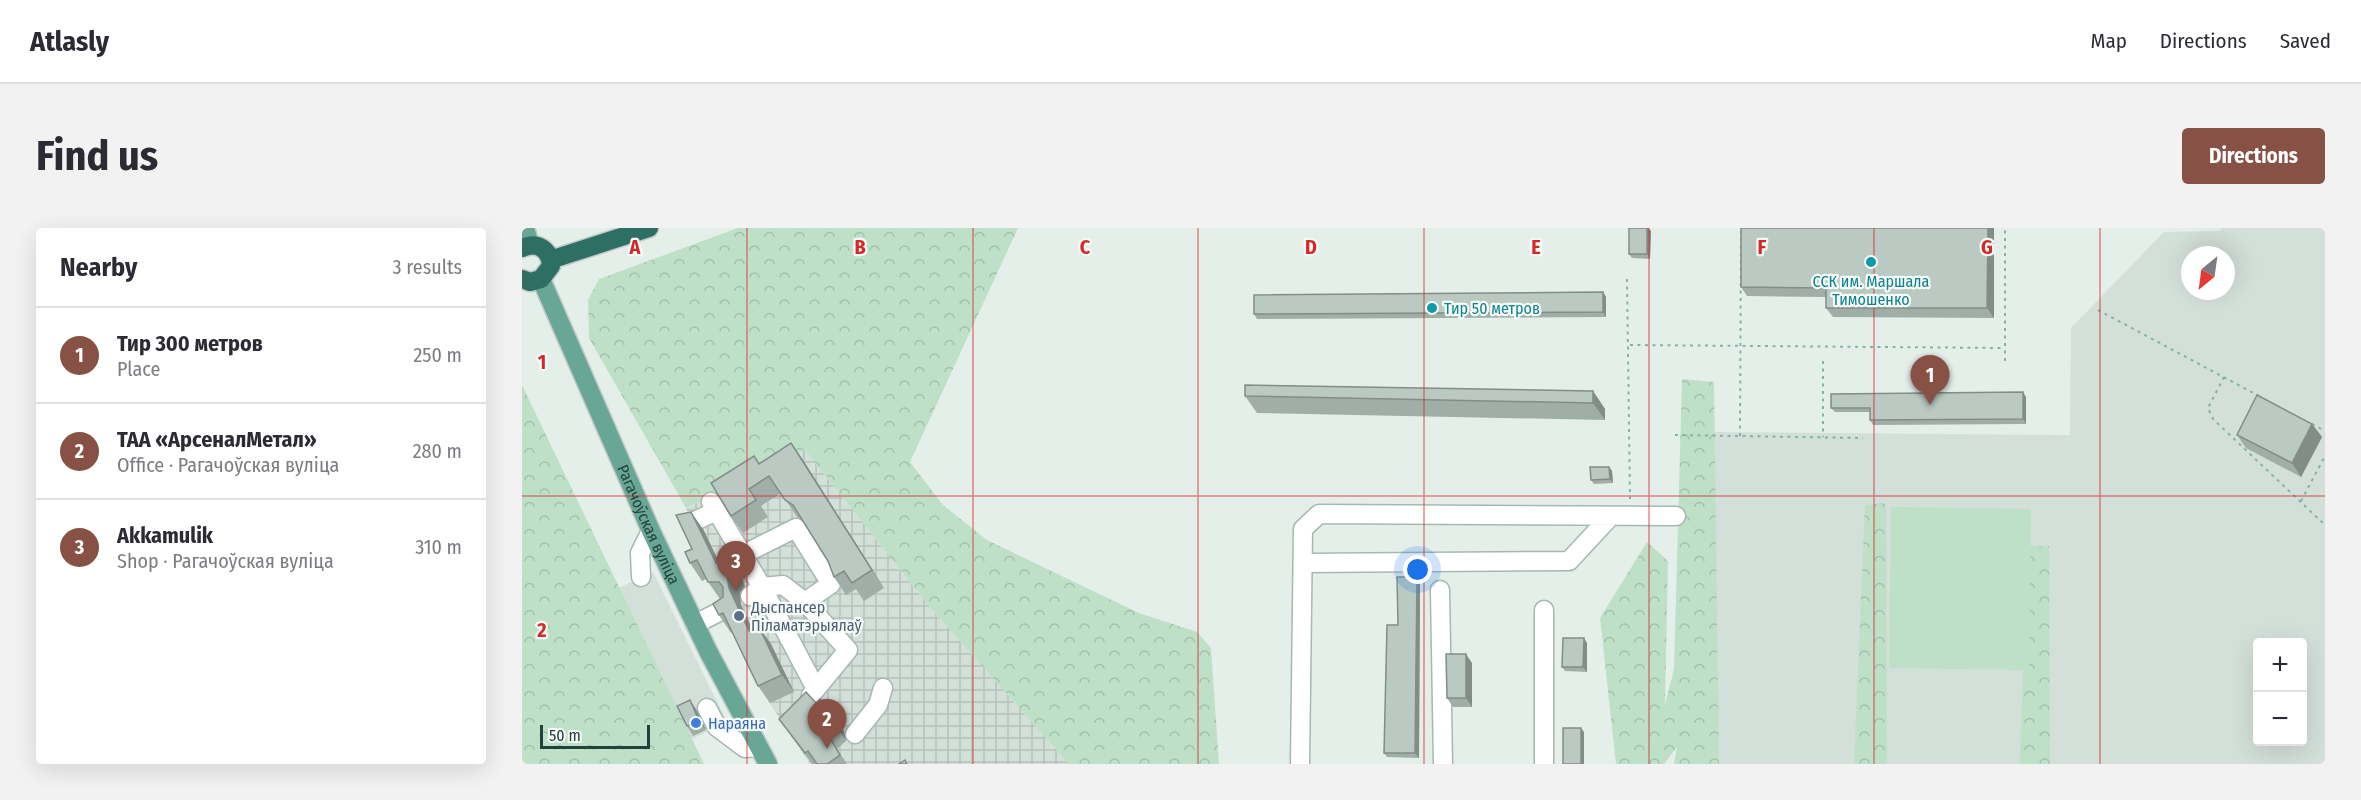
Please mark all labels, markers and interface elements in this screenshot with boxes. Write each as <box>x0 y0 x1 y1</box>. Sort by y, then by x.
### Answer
text: Atlasly <box>30 25 109 58</box>
text: Map <box>2090 28 2127 54</box>
text: Directions <box>2160 28 2247 54</box>
text: Saved <box>2280 28 2331 54</box>
button: Directions <box>2182 128 2325 184</box>
text: Find us <box>36 131 158 181</box>
text: A <box>629 235 642 259</box>
text: B <box>854 235 866 259</box>
text: C <box>1080 235 1091 259</box>
text: D <box>1305 235 1317 259</box>
text: E <box>1531 235 1541 259</box>
text: F <box>1758 235 1767 259</box>
text: G <box>1981 235 1993 259</box>
north arrow <box>2181 246 2235 300</box>
text: Nearby <box>60 252 137 283</box>
text: 3 results <box>393 255 462 279</box>
marker: ССК им. Маршала Тимошенко <box>1864 255 1878 269</box>
place label: ССК им. Маршала Тимошенко <box>1813 272 1930 309</box>
place label: Тир 50 метров <box>1444 299 1540 318</box>
marker: Тир 50 метров <box>1425 301 1439 315</box>
text: Тир 300 метров <box>117 330 263 357</box>
text: 1 <box>75 343 84 367</box>
text: 250 m <box>414 343 462 367</box>
text: 1 <box>538 350 546 374</box>
pin: 1 <box>1910 356 1950 405</box>
text: Place <box>117 357 160 381</box>
text: ТАА «АрсеналМетал» <box>117 426 317 453</box>
text: 2 <box>75 439 84 463</box>
text: 280 m <box>413 439 462 463</box>
text: Office · Рагачоўская вуліца <box>117 453 339 477</box>
street label: Рагачоўская вуліца <box>613 462 684 588</box>
text: Akkamulik <box>117 522 213 549</box>
text: 3 <box>75 535 84 559</box>
text: 310 m <box>415 535 462 559</box>
pin: 3 <box>716 542 756 591</box>
text: Shop · Рагачоўская вуліца <box>117 549 334 573</box>
your location <box>1403 555 1432 584</box>
place label: Дыспансер Піламатэрыялаў <box>750 598 862 635</box>
marker: Дыспансер Піламатэрыялаў <box>732 609 746 623</box>
text: 2 <box>536 618 547 642</box>
map controls <box>2253 638 2307 746</box>
button: + <box>2253 638 2307 692</box>
button: − <box>2253 692 2307 746</box>
pin: 2 <box>808 700 846 749</box>
place label: Нараяна <box>708 714 766 733</box>
marker: Нараяна <box>689 716 703 730</box>
scale bar <box>540 722 650 750</box>
text: 50 m <box>549 726 581 745</box>

